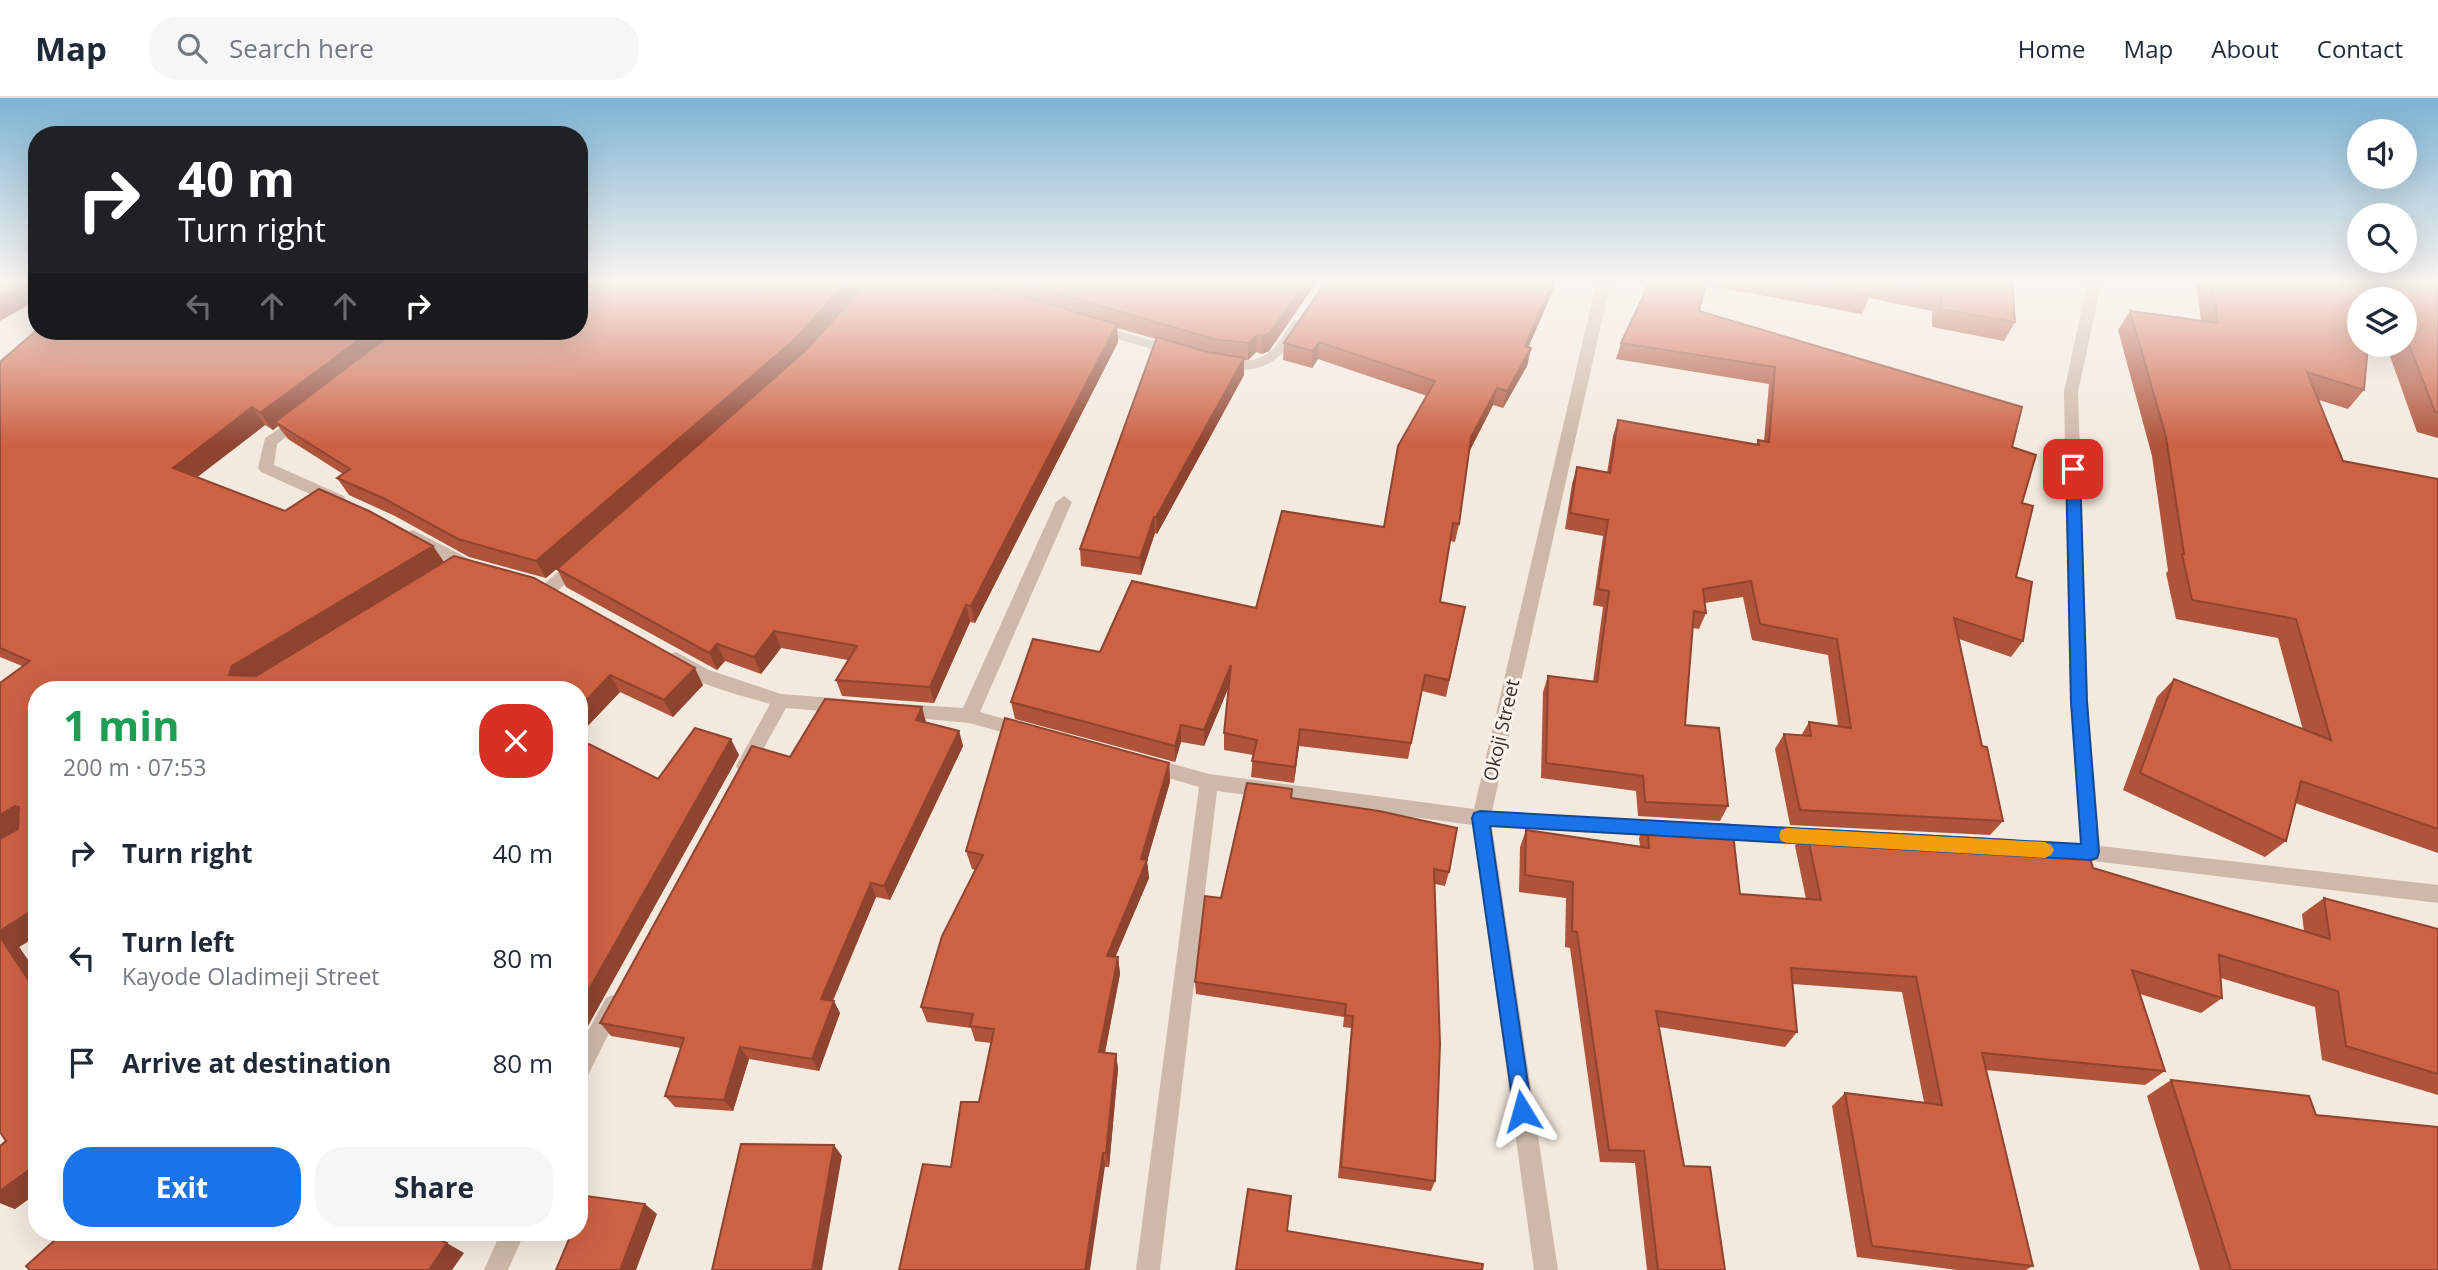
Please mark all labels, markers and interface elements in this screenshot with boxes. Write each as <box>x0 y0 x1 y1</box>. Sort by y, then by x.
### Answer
search box <box>149 17 639 80</box>
text: Map <box>35 26 107 71</box>
icon: search <box>173 29 211 67</box>
text: Search here <box>229 30 374 66</box>
text: Home <box>2018 32 2086 65</box>
text: Map <box>2124 32 2173 65</box>
text: About <box>2211 32 2279 65</box>
text: Contact <box>2317 32 2403 65</box>
map controls <box>2347 119 2417 357</box>
button: sound <box>2347 119 2417 189</box>
text: 40 m <box>178 145 295 211</box>
icon: right <box>63 154 154 245</box>
button: search <box>2347 203 2417 273</box>
text: Turn right <box>178 208 326 251</box>
icon: left <box>180 287 218 325</box>
icon: ahead <box>253 287 291 325</box>
icon: ahead <box>326 287 364 325</box>
icon: right <box>399 287 437 325</box>
button: layers <box>2347 287 2417 357</box>
pin <box>2043 439 2103 499</box>
icon: arrive <box>2054 450 2092 488</box>
street label: Okoji Street <box>1477 676 1525 783</box>
text: 1 min <box>63 696 180 753</box>
button: close <box>479 704 553 778</box>
text: 200 m · 07:53 <box>63 751 206 783</box>
icon: right <box>63 834 101 872</box>
text: Turn right <box>122 835 253 871</box>
text: 40 m <box>492 835 553 871</box>
text: Turn left <box>122 924 234 960</box>
icon: left <box>63 939 101 977</box>
text: 80 m <box>492 940 553 976</box>
text: Kayode Oladimeji Street <box>122 960 380 992</box>
icon: arrive <box>63 1044 101 1082</box>
text: Arrive at destination <box>122 1045 391 1081</box>
text: 80 m <box>492 1045 553 1081</box>
position arrow <box>1485 1074 1559 1148</box>
button: Exit <box>63 1147 301 1227</box>
button: Share <box>315 1147 553 1227</box>

